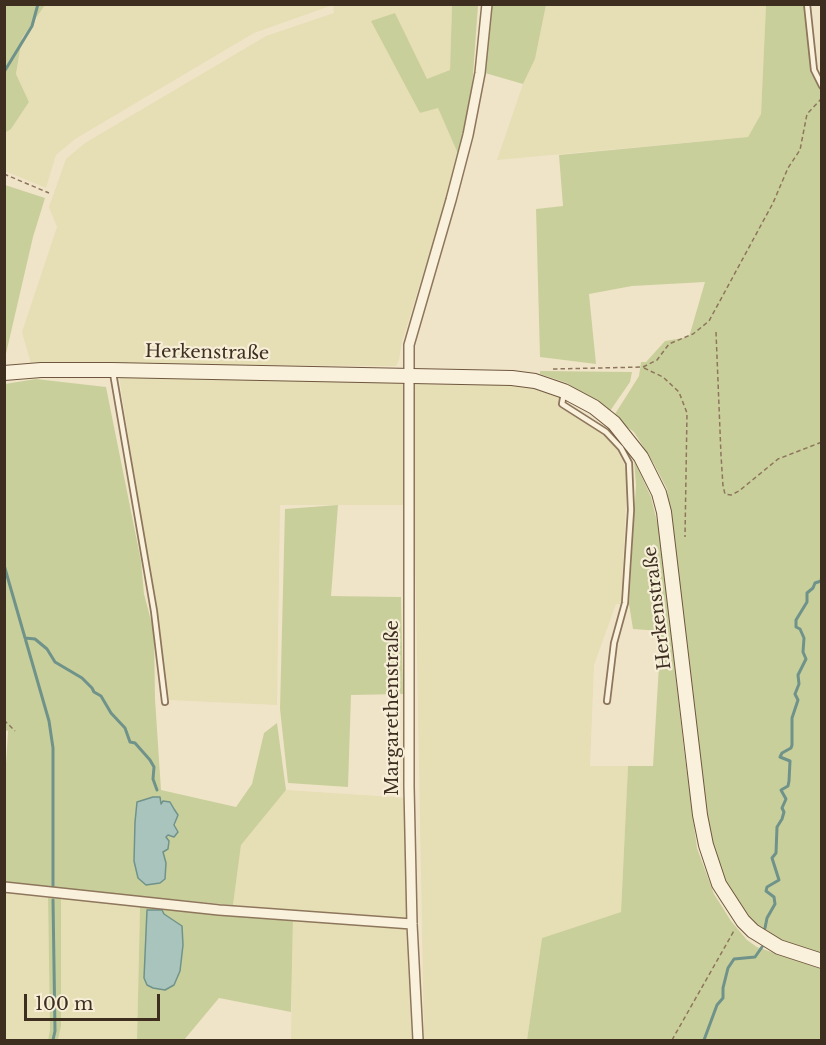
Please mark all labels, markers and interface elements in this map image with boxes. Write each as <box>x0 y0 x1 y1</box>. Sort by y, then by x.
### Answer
street label: Herkenstraße <box>145 341 269 365</box>
street label: Herkenstraße <box>640 545 676 671</box>
street label: Margarethenstraße <box>382 620 404 796</box>
scale bar <box>27 982 164 1020</box>
text: 100 m <box>35 993 93 1015</box>

